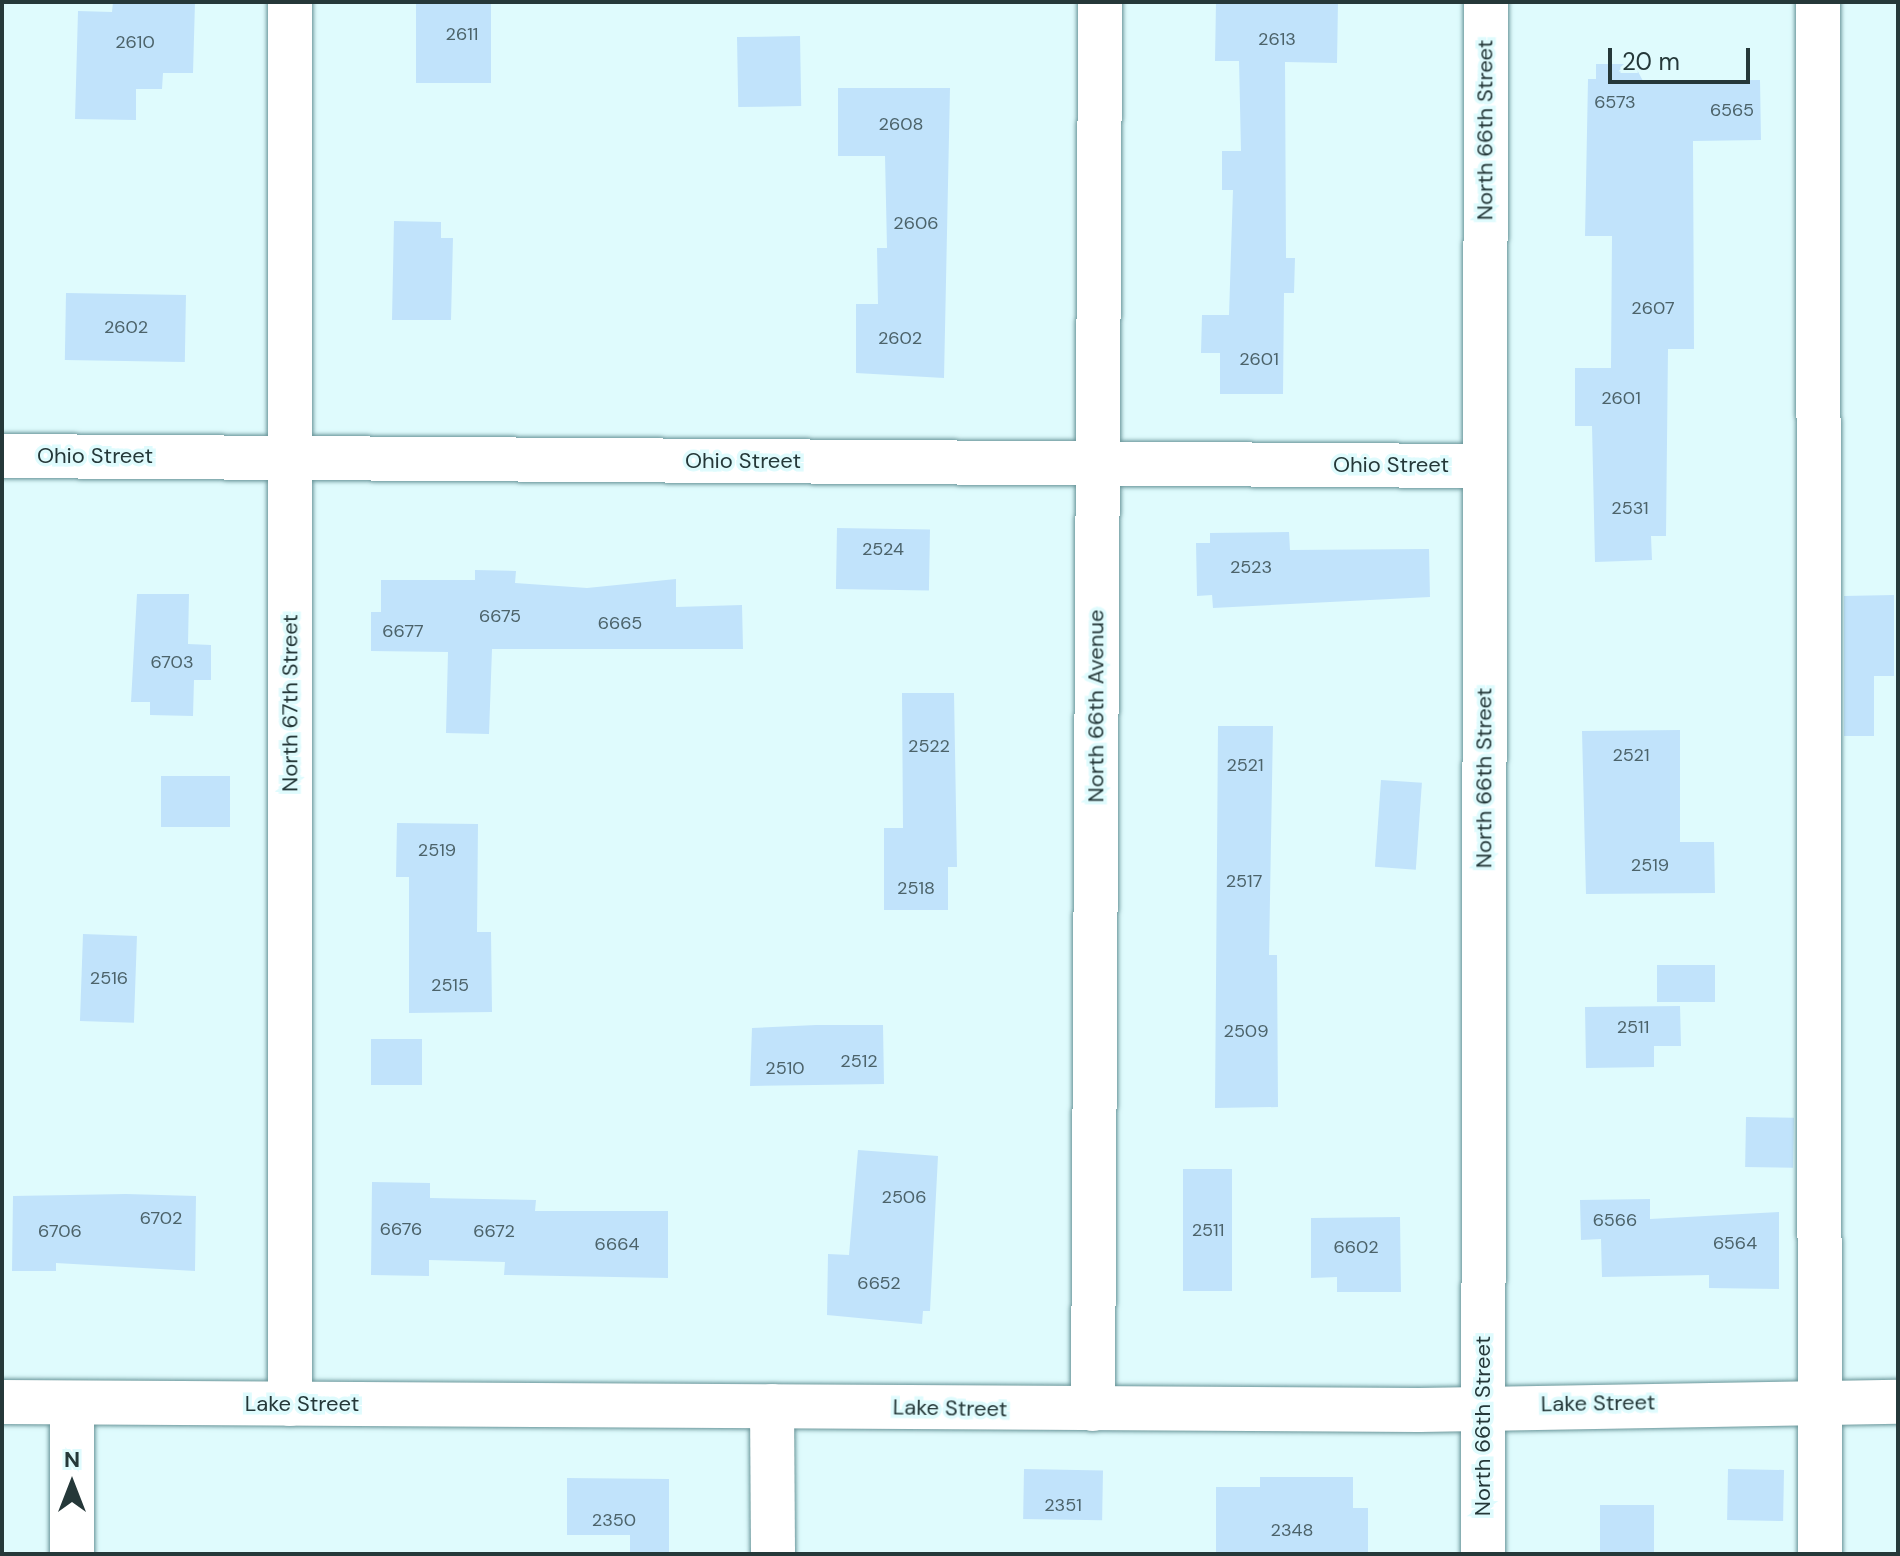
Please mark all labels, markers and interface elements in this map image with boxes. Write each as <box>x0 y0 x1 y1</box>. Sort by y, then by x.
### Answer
house number: 2611 <box>446 23 478 45</box>
house number: 2613 <box>1258 28 1296 50</box>
house number: 2610 <box>115 31 155 53</box>
scale bar <box>1612 32 1754 82</box>
street label: North 66th Street <box>1472 40 1498 220</box>
text: 20 m <box>1622 46 1680 77</box>
house number: 6573 <box>1594 91 1636 113</box>
house number: 6565 <box>1710 99 1754 121</box>
house number: 2608 <box>879 113 923 135</box>
house number: 2606 <box>893 212 939 234</box>
house number: 2607 <box>1631 297 1675 319</box>
house number: 2602 <box>104 316 148 338</box>
house number: 2602 <box>878 327 922 349</box>
house number: 2601 <box>1239 348 1279 370</box>
house number: 2601 <box>1601 387 1641 409</box>
street label: Ohio Street <box>37 443 153 469</box>
street label: Ohio Street <box>685 448 801 474</box>
street label: Ohio Street <box>1333 452 1449 478</box>
house number: 2531 <box>1611 497 1649 519</box>
house number: 2524 <box>862 538 904 560</box>
house number: 2523 <box>1230 556 1272 578</box>
house number: 6675 <box>479 605 521 627</box>
street label: North 66th Avenue <box>1083 609 1109 803</box>
house number: 6665 <box>598 612 642 634</box>
street label: North 67th Street <box>277 614 303 792</box>
house number: 6677 <box>382 620 424 642</box>
house number: 6703 <box>150 651 194 673</box>
street label: North 66th Street <box>1471 688 1497 868</box>
house number: 2522 <box>908 735 950 757</box>
house number: 2521 <box>1612 744 1650 766</box>
house number: 2521 <box>1226 754 1264 776</box>
house number: 2519 <box>418 839 456 861</box>
house number: 2519 <box>1631 854 1669 876</box>
house number: 2517 <box>1226 870 1262 892</box>
house number: 2518 <box>897 877 935 899</box>
house number: 2516 <box>90 967 128 989</box>
house number: 2515 <box>431 974 469 996</box>
house number: 2511 <box>1617 1016 1649 1038</box>
house number: 2509 <box>1224 1020 1268 1042</box>
house number: 2512 <box>840 1050 878 1072</box>
house number: 2510 <box>765 1057 805 1079</box>
house number: 2506 <box>882 1186 926 1208</box>
house number: 6702 <box>140 1207 182 1229</box>
house number: 6566 <box>1593 1209 1637 1231</box>
house number: 6676 <box>380 1218 422 1240</box>
house number: 2511 <box>1192 1219 1224 1241</box>
house number: 6706 <box>38 1220 82 1242</box>
house number: 6672 <box>473 1220 515 1242</box>
house number: 6564 <box>1713 1232 1757 1254</box>
house number: 6664 <box>595 1233 639 1255</box>
house number: 6602 <box>1333 1236 1379 1258</box>
house number: 6652 <box>857 1272 901 1294</box>
street label: North 66th Street <box>1470 1336 1496 1516</box>
street label: Lake Street <box>1541 1389 1655 1417</box>
street label: Lake Street <box>245 1391 359 1417</box>
street label: Lake Street <box>893 1394 1007 1422</box>
north arrow <box>32 1444 112 1524</box>
text: N <box>64 1445 80 1474</box>
house number: 2351 <box>1044 1494 1082 1516</box>
house number: 2350 <box>592 1509 636 1531</box>
house number: 2348 <box>1271 1519 1313 1541</box>

